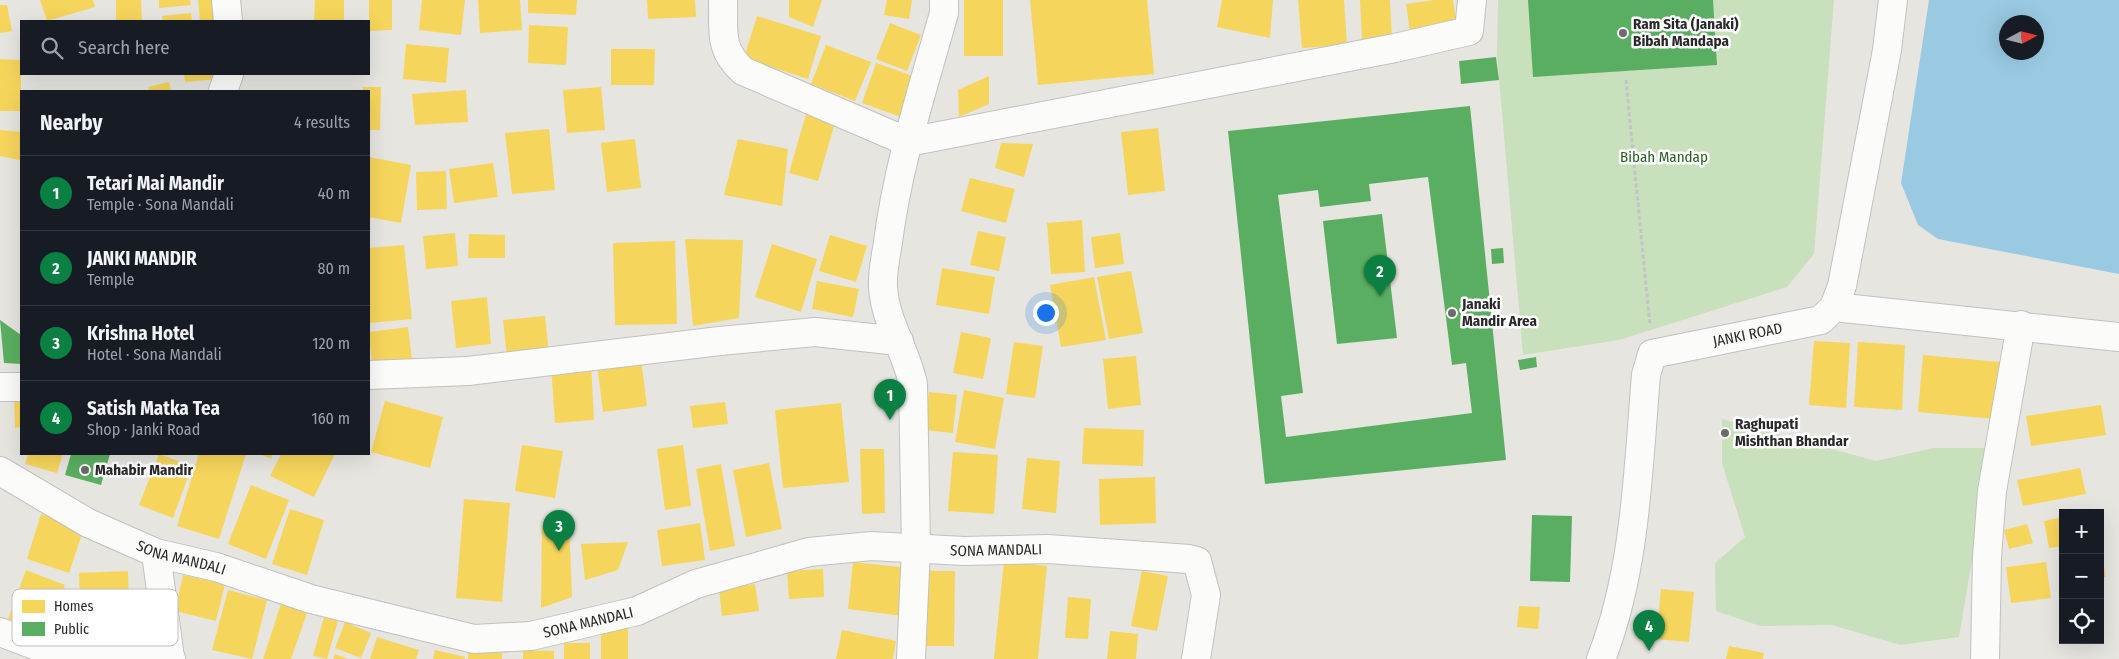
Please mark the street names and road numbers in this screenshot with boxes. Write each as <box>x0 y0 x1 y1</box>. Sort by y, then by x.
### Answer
street label: JANKI ROAD <box>1711 319 1784 351</box>
street label: SONA MANDALI <box>134 536 228 579</box>
street label: SONA MANDALI <box>949 540 1042 560</box>
street label: SONA MANDALI <box>541 603 635 642</box>

